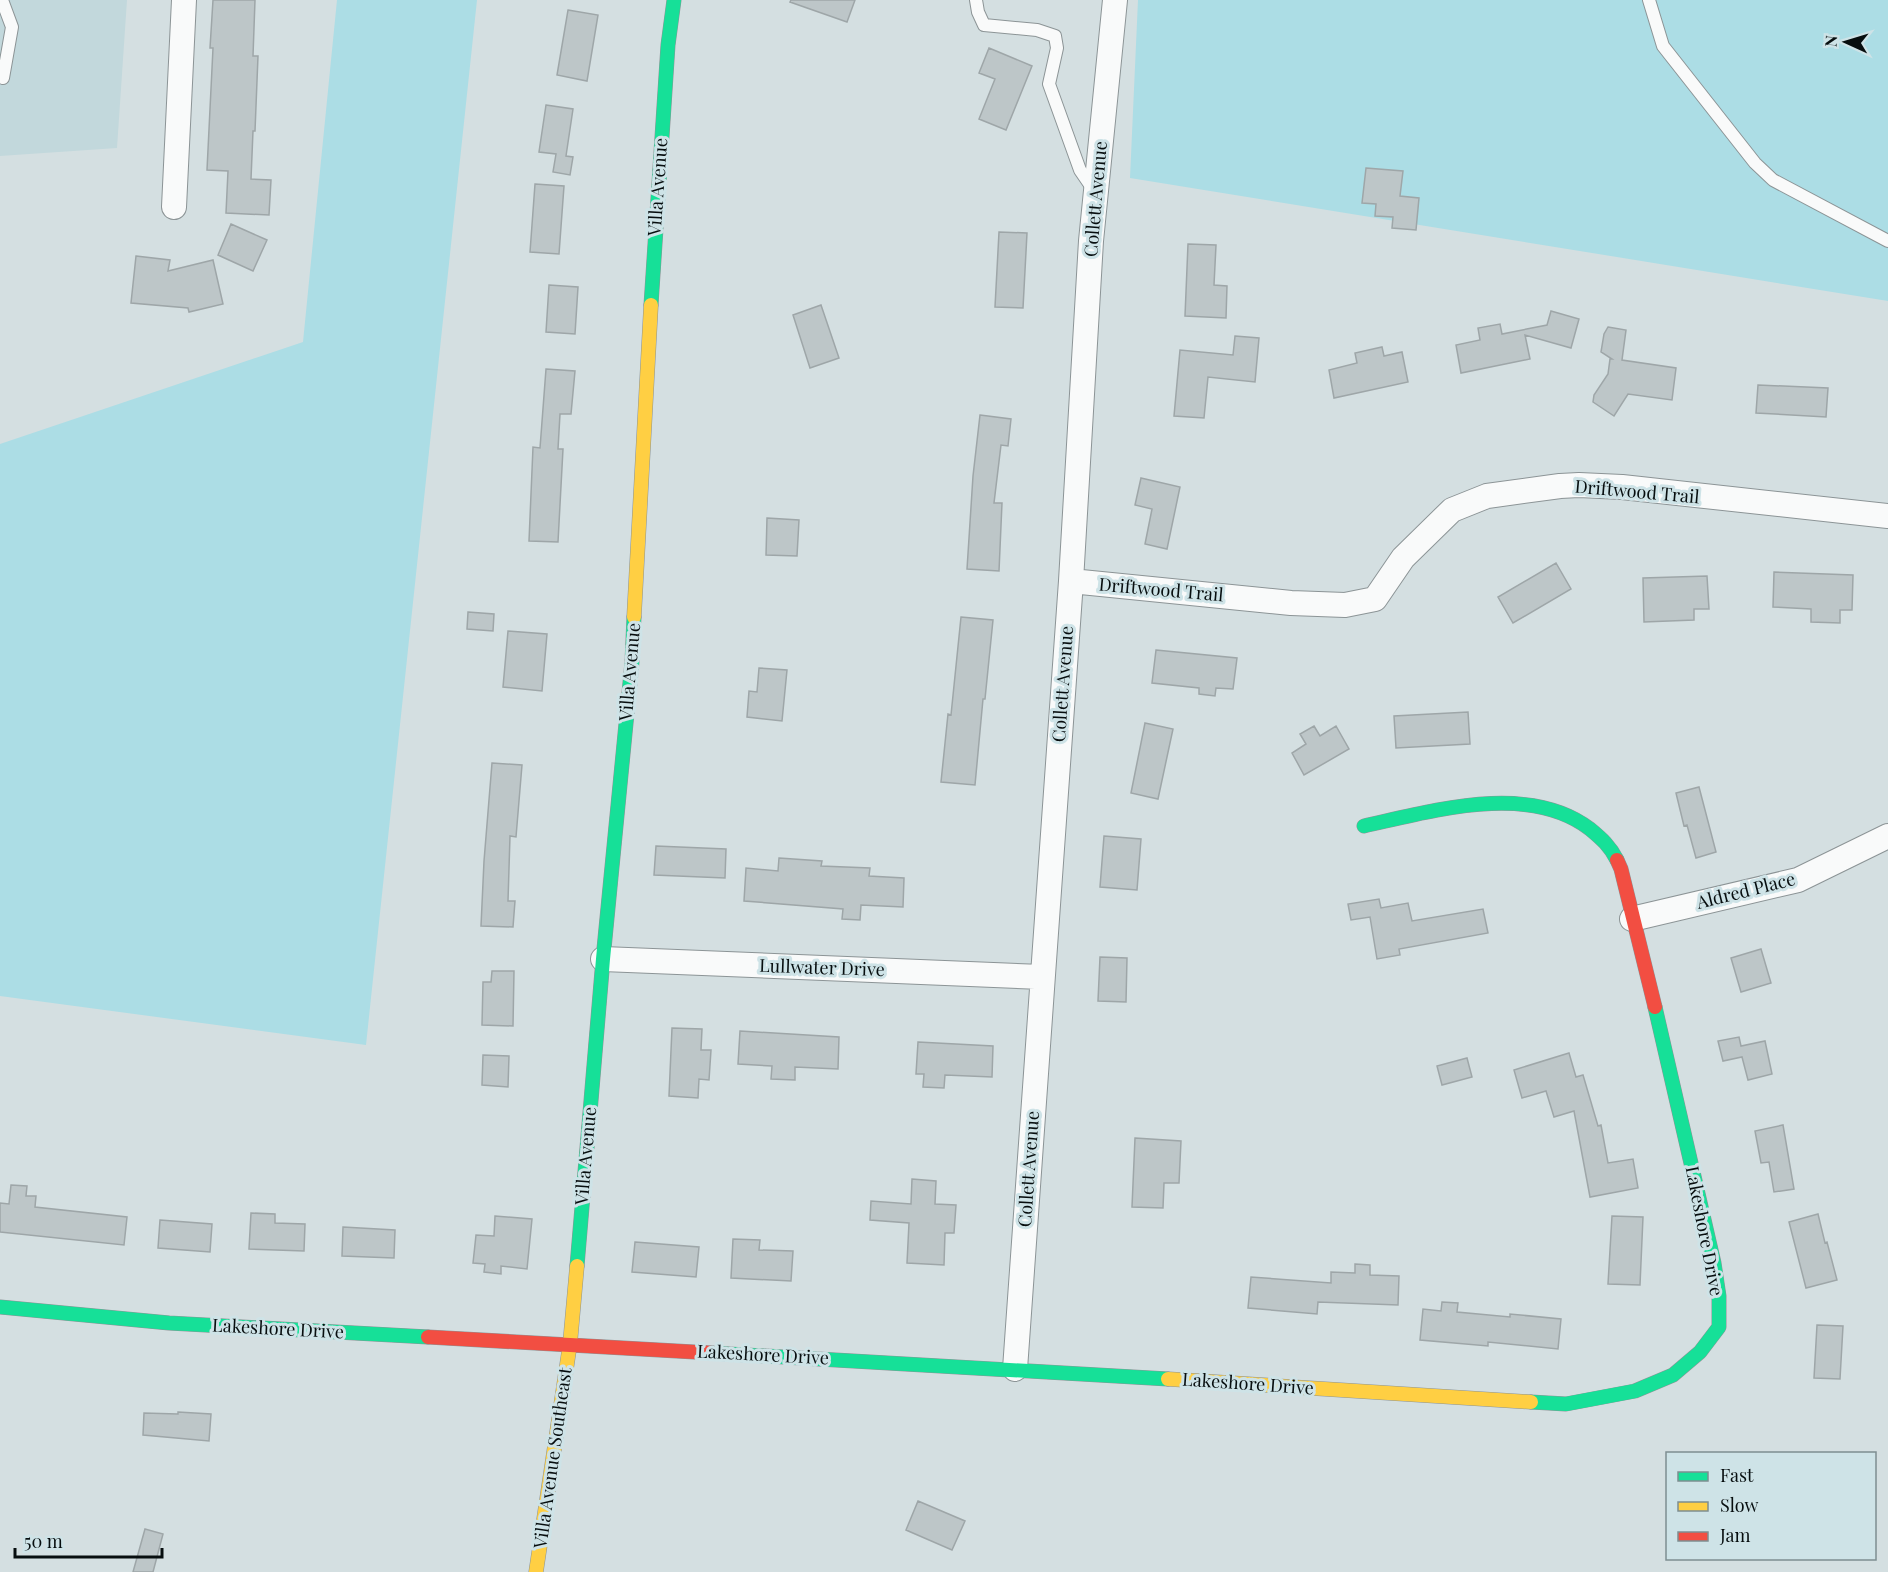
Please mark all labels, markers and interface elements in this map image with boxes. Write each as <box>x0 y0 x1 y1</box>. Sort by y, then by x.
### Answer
north arrow <box>1816 12 1876 72</box>
text: N <box>1820 34 1841 47</box>
street label: Villa Avenue <box>642 137 672 238</box>
street label: Collett Avenue <box>1078 140 1112 258</box>
street label: Driftwood Trail <box>1574 474 1700 508</box>
street label: Driftwood Trail <box>1098 572 1224 606</box>
street label: Villa Avenue <box>613 622 645 723</box>
street label: Collett Avenue <box>1046 625 1078 743</box>
street label: Aldred Place <box>1693 866 1798 914</box>
street label: Lullwater Drive <box>759 953 885 981</box>
street label: Villa Avenue <box>569 1106 601 1207</box>
street label: Collett Avenue <box>1012 1110 1044 1228</box>
street label: Lakeshore Drive <box>1681 1164 1729 1298</box>
street label: Lakeshore Drive <box>212 1313 345 1343</box>
street label: Lakeshore Drive <box>697 1339 830 1369</box>
street label: Villa Avenue Southeast <box>527 1365 577 1551</box>
street label: Lakeshore Drive <box>1181 1366 1315 1400</box>
legend <box>1666 1452 1876 1560</box>
text: Fast <box>1720 1463 1754 1487</box>
text: Slow <box>1720 1493 1758 1517</box>
scale bar <box>15 1521 162 1559</box>
text: Jam <box>1719 1523 1750 1547</box>
text: 50 m <box>24 1529 63 1553</box>

